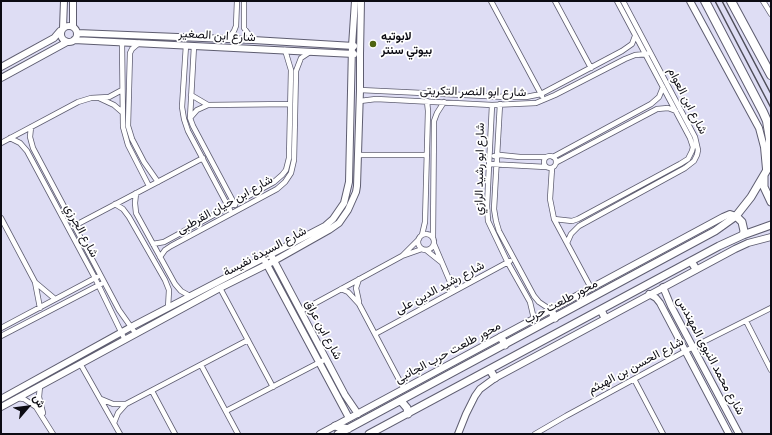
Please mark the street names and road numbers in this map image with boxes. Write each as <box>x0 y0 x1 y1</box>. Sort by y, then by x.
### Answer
street label: شارع ابن الصغير <box>178 27 256 45</box>
street label: شارع ابن العوام <box>664 65 710 137</box>
street label: شارع ابو النصر التكريتى <box>420 84 526 100</box>
street label: شارع ابو رشيد الرازي <box>472 123 488 215</box>
street label: شارع ابن حيان القرطبى <box>175 173 275 237</box>
street label: شارع الجرزي <box>61 202 101 260</box>
street label: شارع السيدة نفيسة <box>221 224 309 280</box>
street label: شارع رشيد الدين على <box>393 258 487 318</box>
street label: محور طلعت حرب <box>522 277 600 327</box>
street label: شارع محمد النبوى المهندس <box>673 294 747 418</box>
street label: شارع ابن عراق <box>301 298 345 362</box>
street label: محور طلعت حرب الجانبى <box>393 319 503 387</box>
street label: شارع الحسن بن الهيثم <box>586 335 686 397</box>

